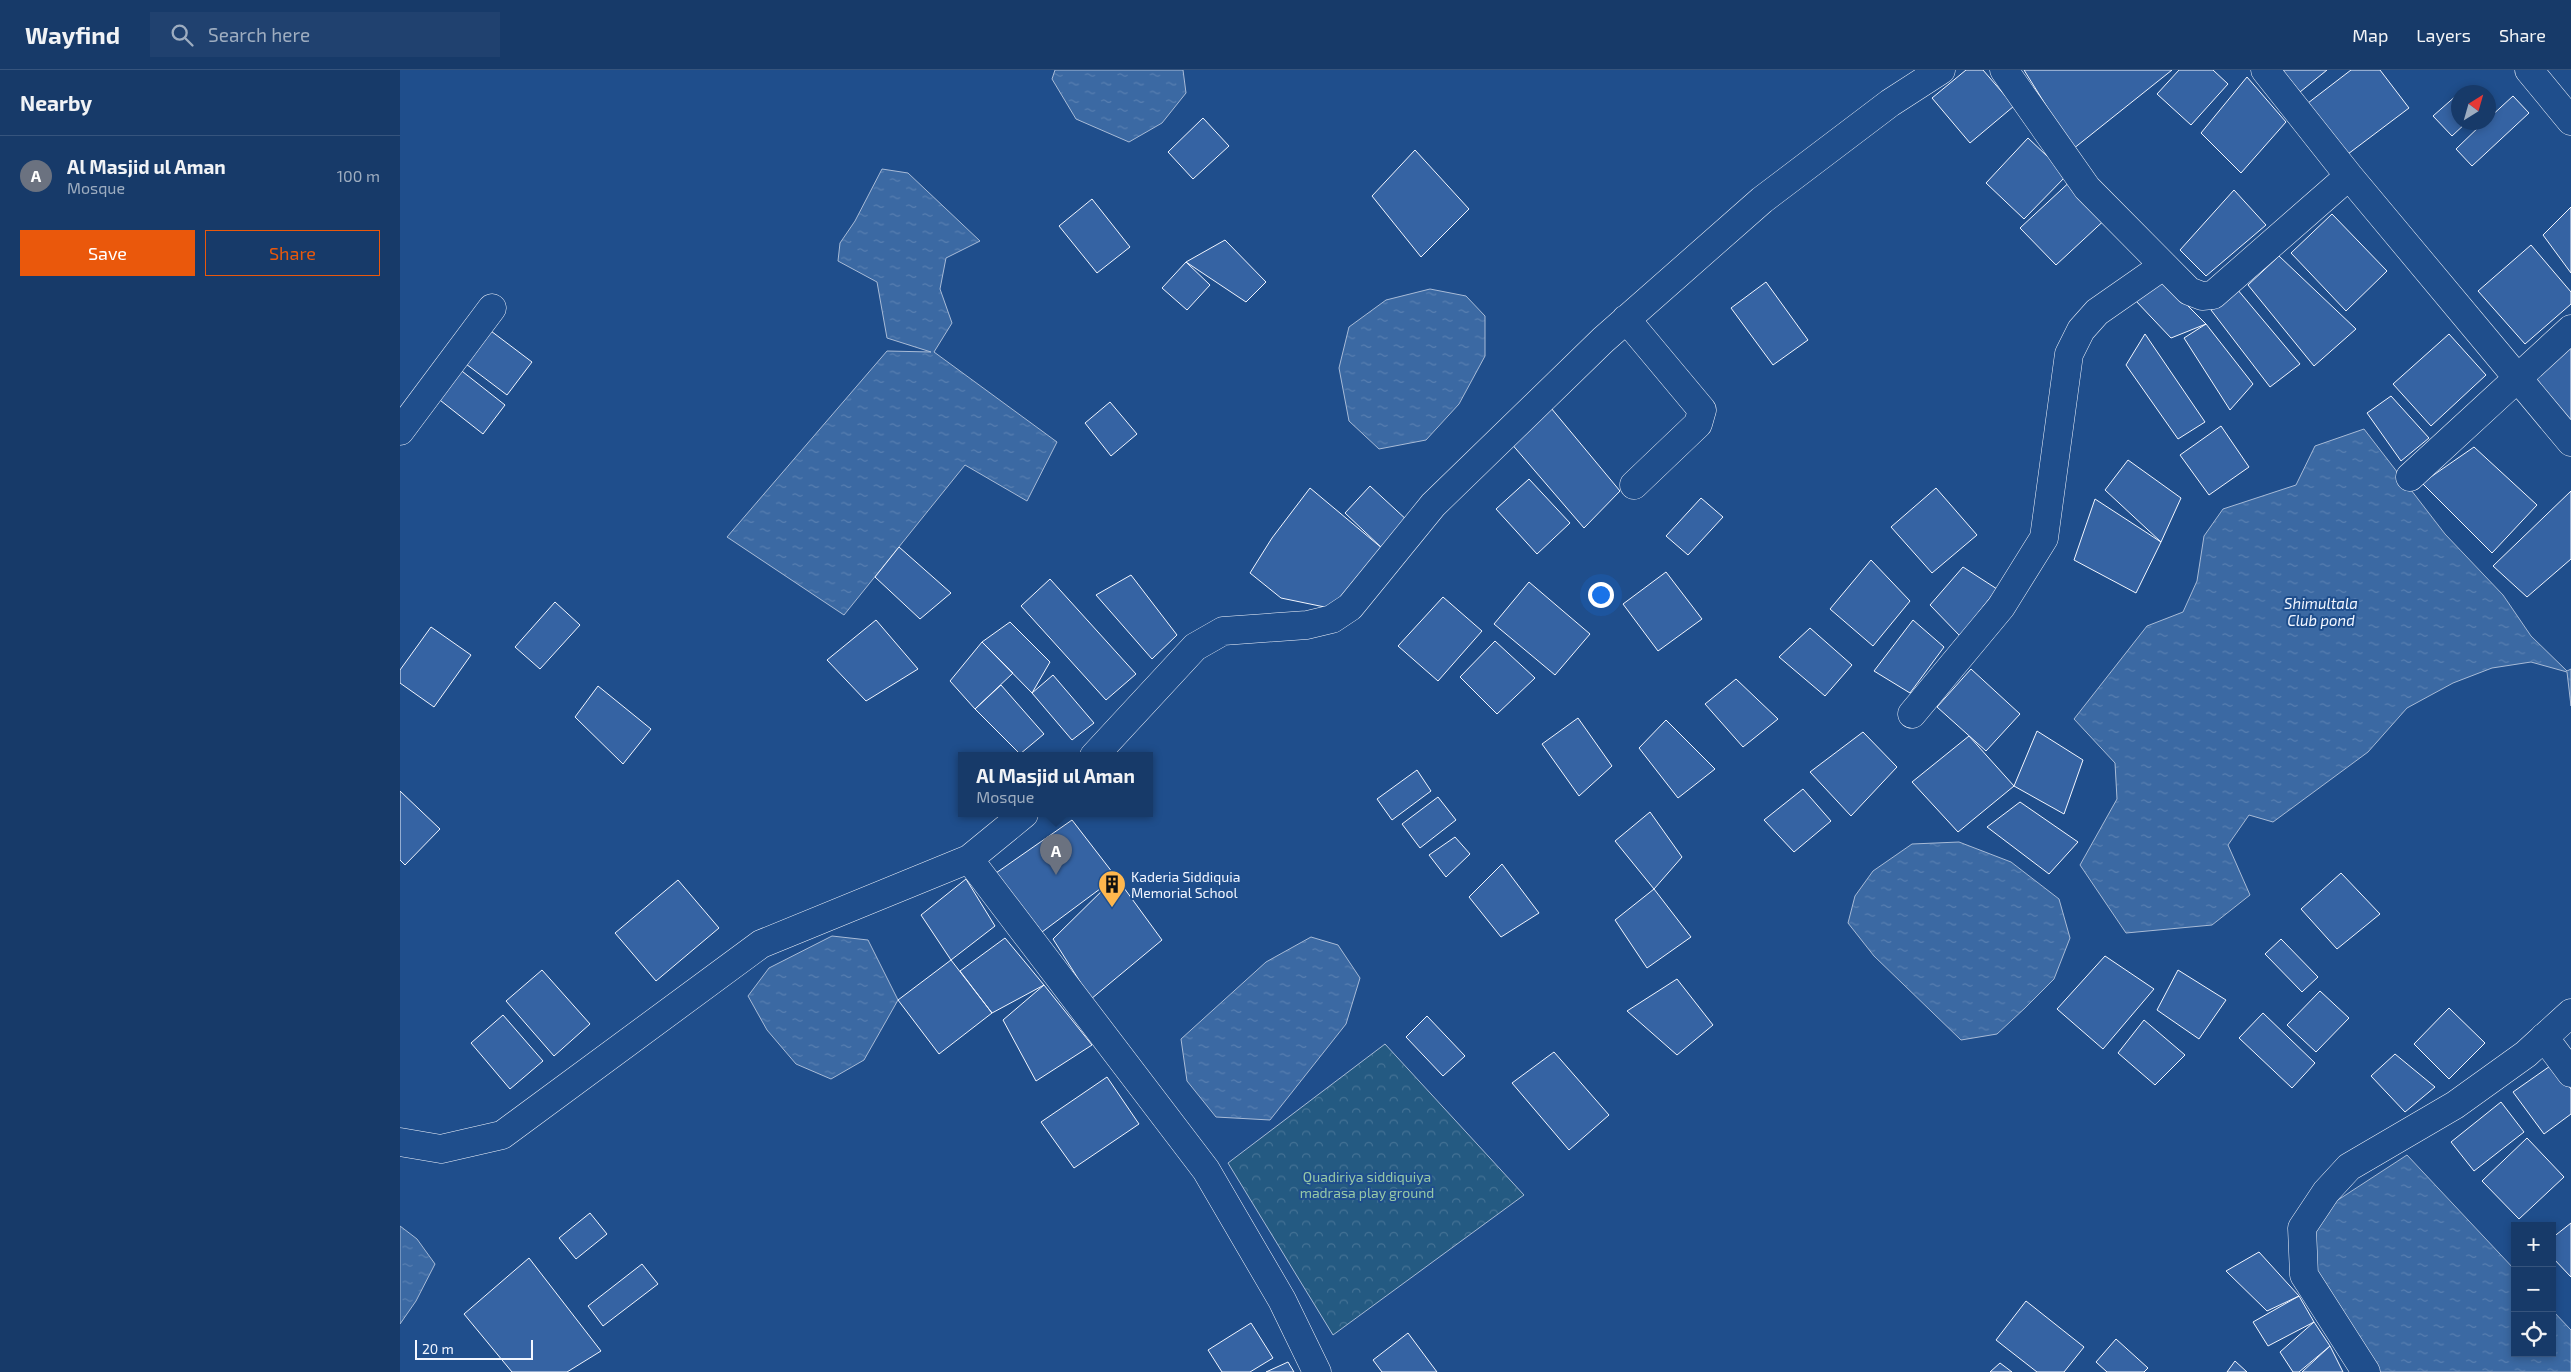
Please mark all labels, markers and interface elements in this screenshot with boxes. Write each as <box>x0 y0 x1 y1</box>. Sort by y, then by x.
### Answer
search box <box>150 12 500 57</box>
text: Wayfind <box>25 20 120 49</box>
icon: search <box>168 21 196 49</box>
text: Search here <box>208 23 310 46</box>
text: Map <box>2352 24 2388 46</box>
text: Layers <box>2416 24 2471 46</box>
text: Share <box>2499 24 2546 46</box>
north arrow <box>2451 85 2496 130</box>
text: Nearby <box>20 90 92 115</box>
text: Al Masjid ul Aman <box>67 155 226 178</box>
text: A <box>31 166 41 185</box>
text: 100 m <box>337 166 380 185</box>
text: Mosque <box>67 178 125 197</box>
button: Save <box>20 230 195 276</box>
button: Share <box>205 230 380 276</box>
your location <box>1588 582 1614 608</box>
water label: Shimultala Club pond <box>2284 594 2358 629</box>
popup <box>958 752 1153 817</box>
text: Al Masjid ul Aman <box>976 764 1135 787</box>
text: Mosque <box>976 787 1034 806</box>
pin: A <box>1040 834 1072 875</box>
place label: Kaderia Siddiquia Memorial School <box>1131 868 1240 901</box>
building icon: Kaderia Siddiquia Memorial School <box>1097 869 1127 908</box>
park label: Quadiriya siddiquiya madrasa play ground <box>1300 1168 1434 1201</box>
map controls <box>2511 1222 2556 1357</box>
button: + <box>2511 1222 2556 1267</box>
button: − <box>2511 1267 2556 1312</box>
button: locate <box>2511 1312 2556 1357</box>
scale bar <box>415 1337 532 1360</box>
text: 20 m <box>422 1340 454 1357</box>

